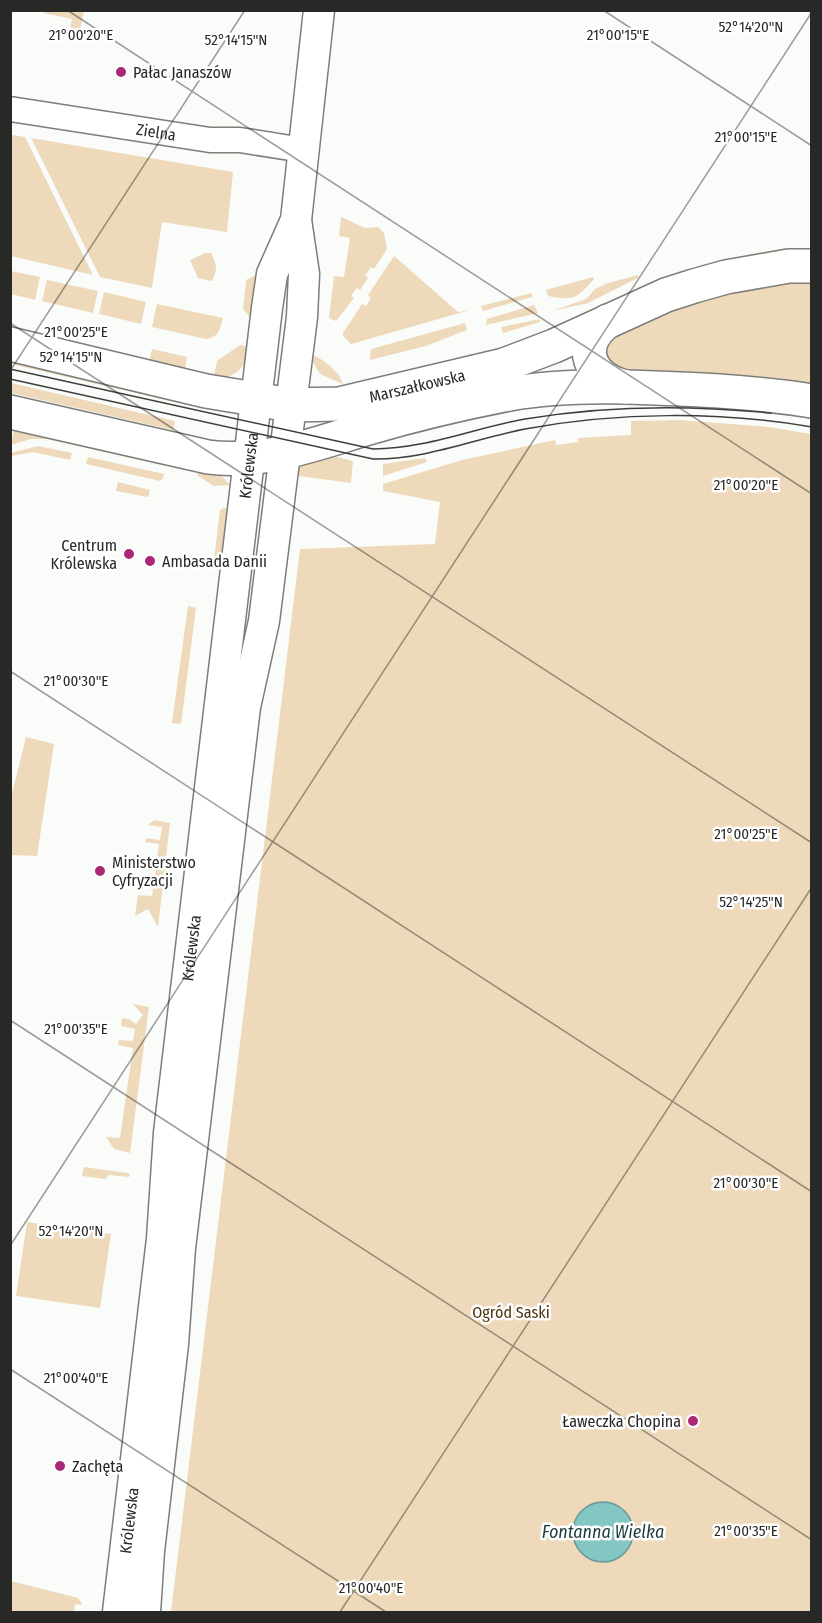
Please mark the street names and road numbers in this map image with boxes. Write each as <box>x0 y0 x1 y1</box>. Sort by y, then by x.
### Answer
street label: Zielna <box>135 120 178 145</box>
street label: Marszałkowska <box>367 365 467 407</box>
street label: Królewska <box>235 431 262 500</box>
street label: Królewska <box>178 914 205 982</box>
street label: Królewska <box>116 1486 143 1555</box>

